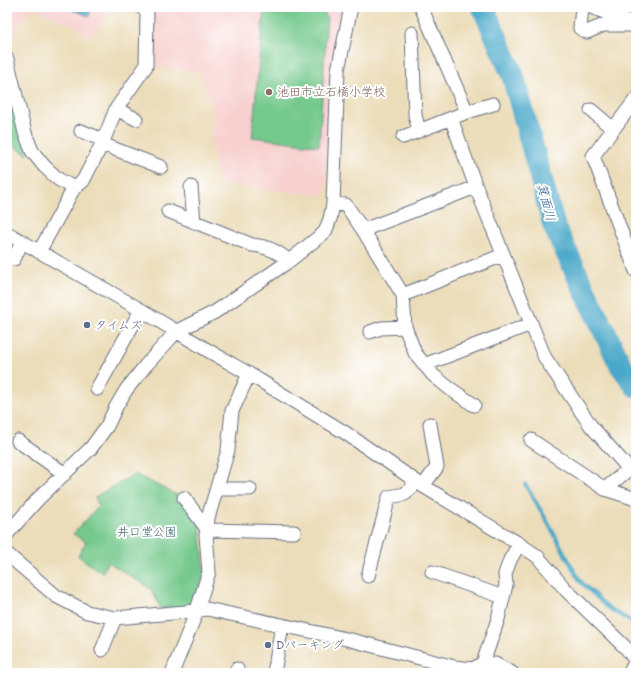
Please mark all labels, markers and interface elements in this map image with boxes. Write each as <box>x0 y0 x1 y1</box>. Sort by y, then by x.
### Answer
place label: 池田市立石橋小学校 <box>277 83 385 99</box>
marker: 池田市立石橋小学校 <box>264 87 274 97</box>
water label: 箕面川 <box>534 181 561 223</box>
place label: タイムズ <box>95 316 142 332</box>
marker: タイムズ <box>82 320 92 330</box>
park label: 井口堂公園 <box>117 523 177 539</box>
place label: Dパーキング <box>276 636 344 652</box>
marker: Dパーキング <box>263 640 273 650</box>

